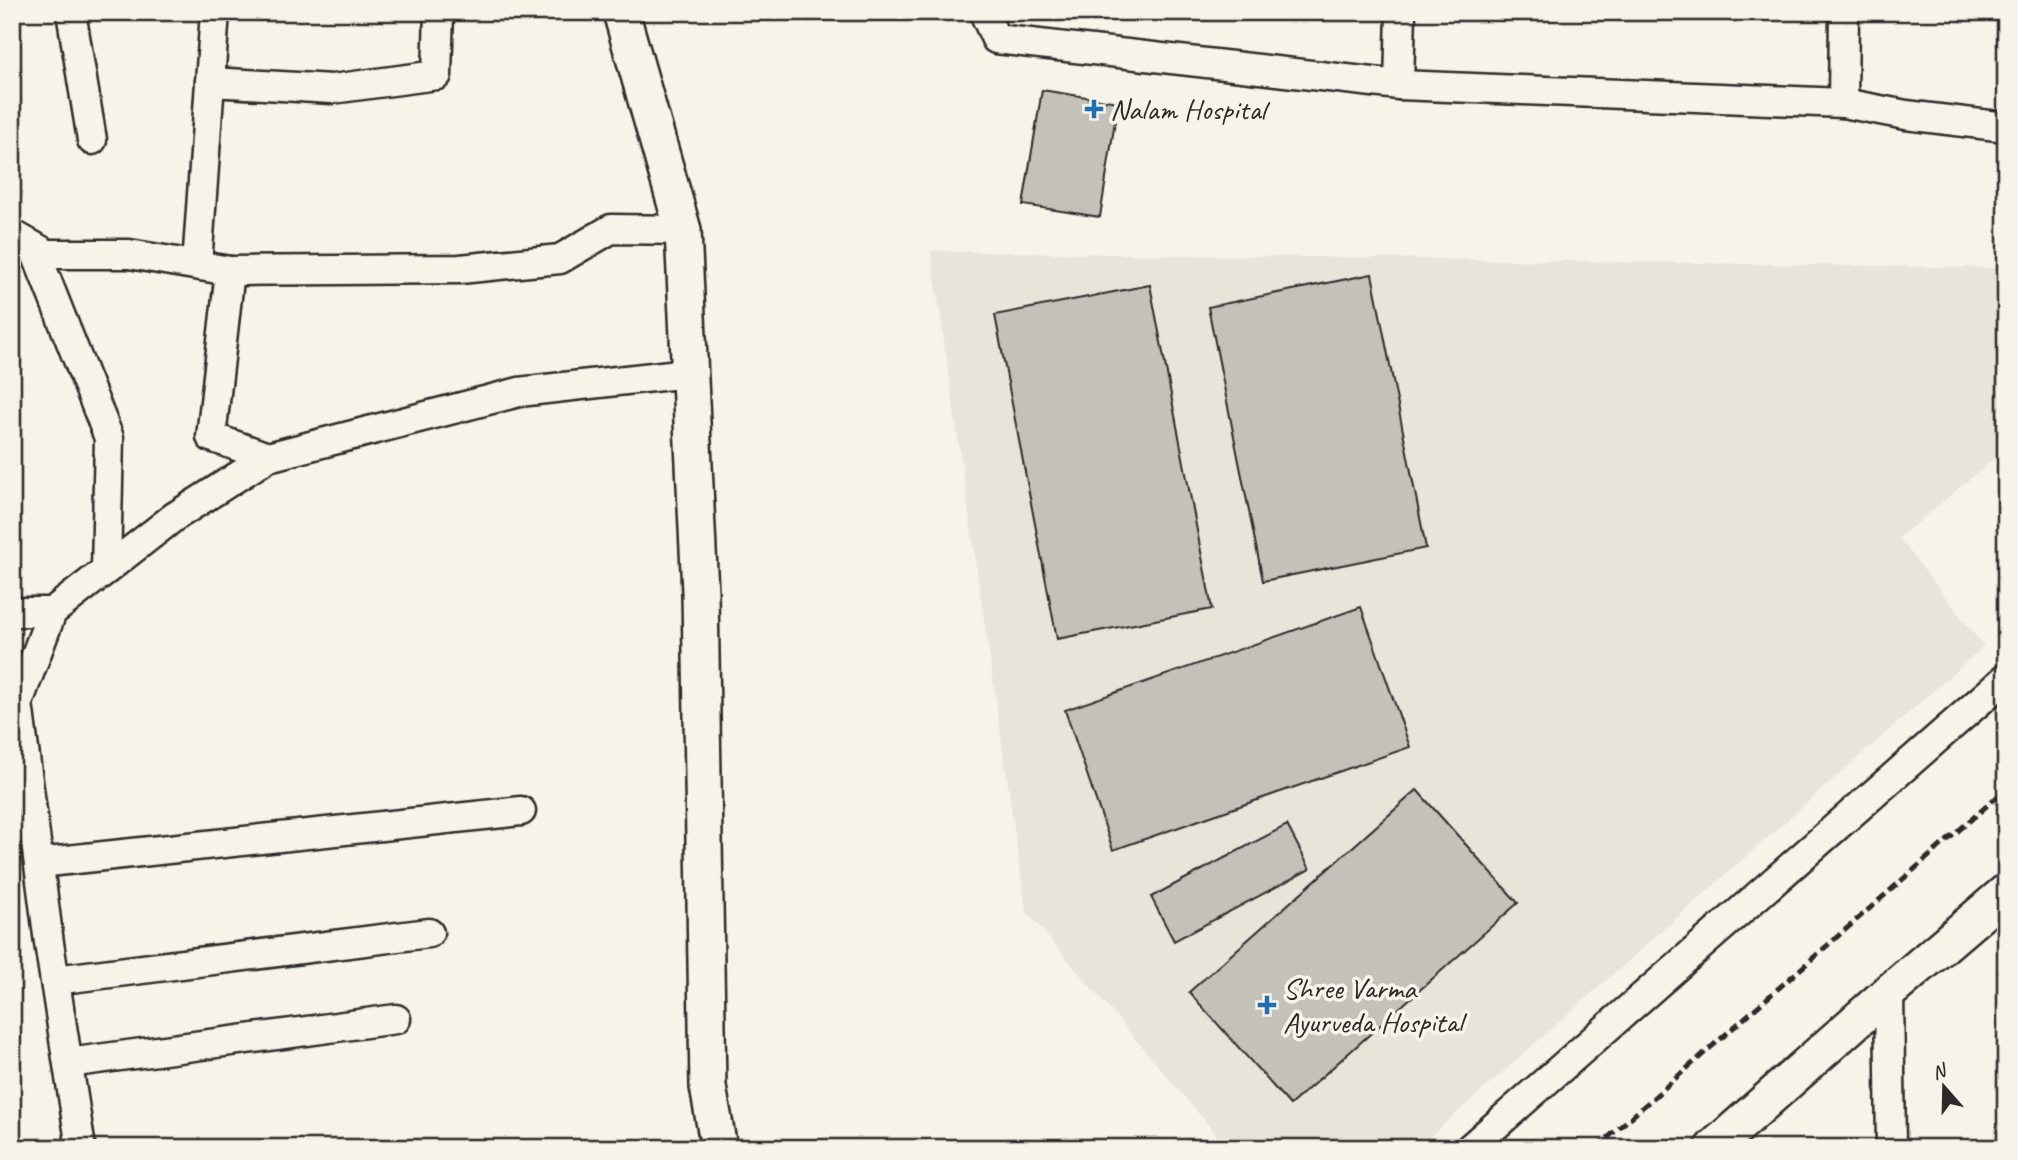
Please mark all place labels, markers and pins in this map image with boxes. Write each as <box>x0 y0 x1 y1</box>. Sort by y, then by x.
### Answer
place label: Nalam Hospital <box>1110 90 1270 128</box>
marker: Nalam Hospital <box>1084 99 1104 119</box>
place label: Shree Varma Ayurveda Hospital <box>1283 969 1468 1041</box>
marker: Shree Varma Ayurveda Hospital <box>1257 995 1277 1015</box>

